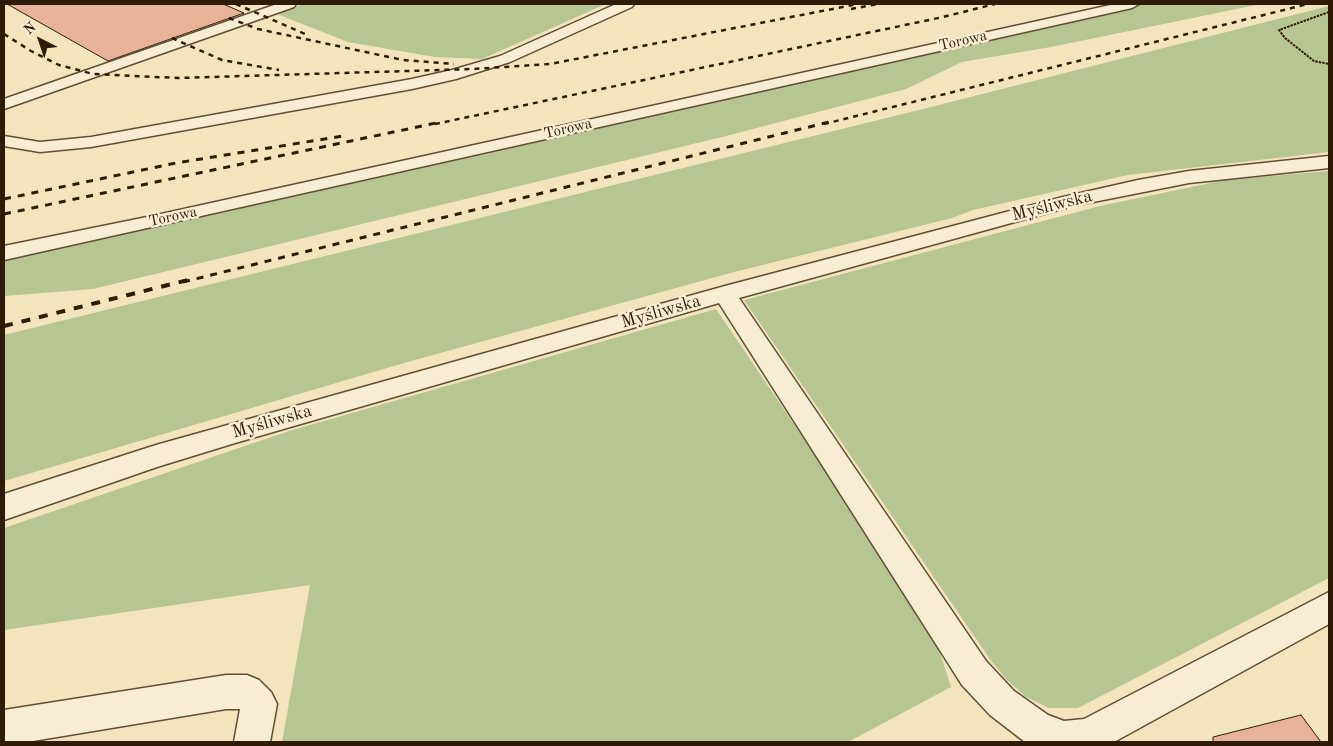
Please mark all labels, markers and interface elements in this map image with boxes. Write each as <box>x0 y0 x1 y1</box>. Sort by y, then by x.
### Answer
north arrow <box>15 15 65 65</box>
text: N <box>22 20 39 37</box>
street label: Torowa <box>937 27 989 55</box>
street label: Torowa <box>542 115 594 143</box>
street label: Myśliwska <box>1010 186 1094 226</box>
street label: Torowa <box>147 203 199 231</box>
street label: Myśliwska <box>619 290 703 334</box>
street label: Myśliwska <box>230 400 314 444</box>

